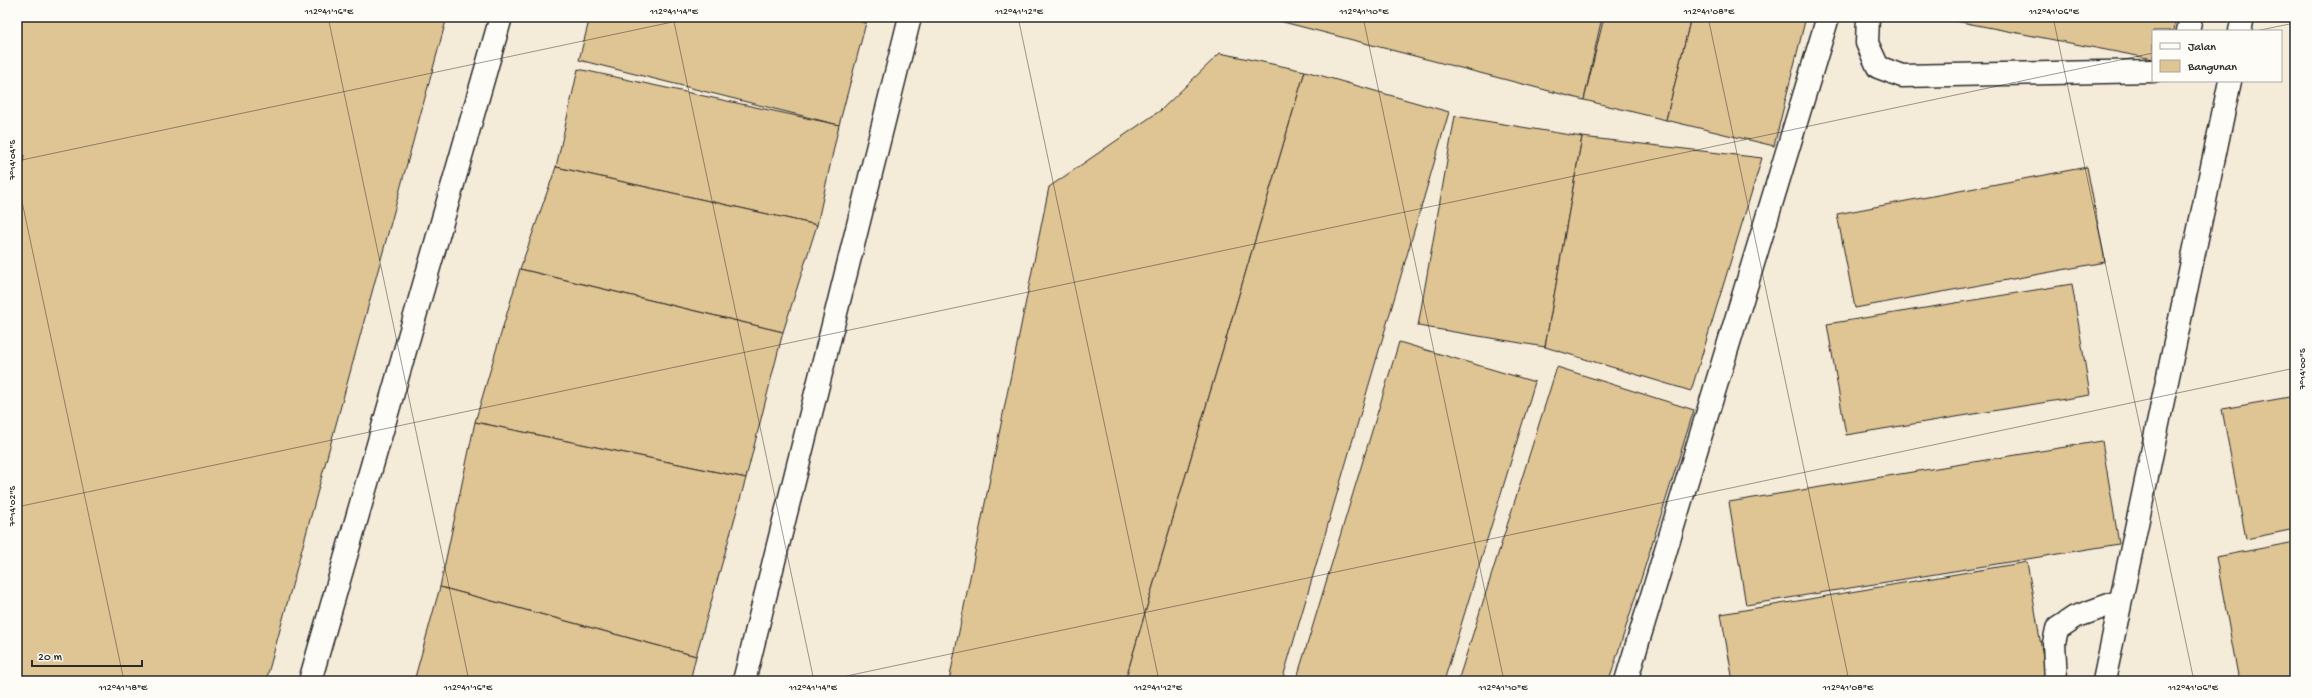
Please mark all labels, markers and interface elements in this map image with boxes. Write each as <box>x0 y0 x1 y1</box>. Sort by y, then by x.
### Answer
text: 112°41'16"E <box>304 6 354 18</box>
text: 112°41'14"E <box>649 6 699 18</box>
text: 112°41'12"E <box>994 6 1044 18</box>
text: 112°41'10"E <box>1339 6 1389 18</box>
text: 112°41'08"E <box>1683 6 1735 18</box>
text: 112°41'06"E <box>2028 6 2080 18</box>
legend <box>2152 30 2282 82</box>
text: Jalan <box>2188 41 2216 55</box>
text: Bangunan <box>2187 61 2237 75</box>
text: 7°14'04"S <box>7 140 19 181</box>
text: 7°14'00"S <box>2297 348 2309 391</box>
text: 7°14'02"S <box>7 485 19 527</box>
scale bar <box>32 642 142 668</box>
text: 20 m <box>38 651 63 665</box>
text: 112°41'18"E <box>98 682 148 694</box>
text: 112°41'16"E <box>443 682 493 694</box>
text: 112°41'14"E <box>788 682 838 694</box>
text: 112°41'12"E <box>1133 682 1183 694</box>
text: 112°41'10"E <box>1478 682 1528 694</box>
text: 112°41'08"E <box>1822 682 1874 694</box>
text: 112°41'06"E <box>2167 682 2219 694</box>

